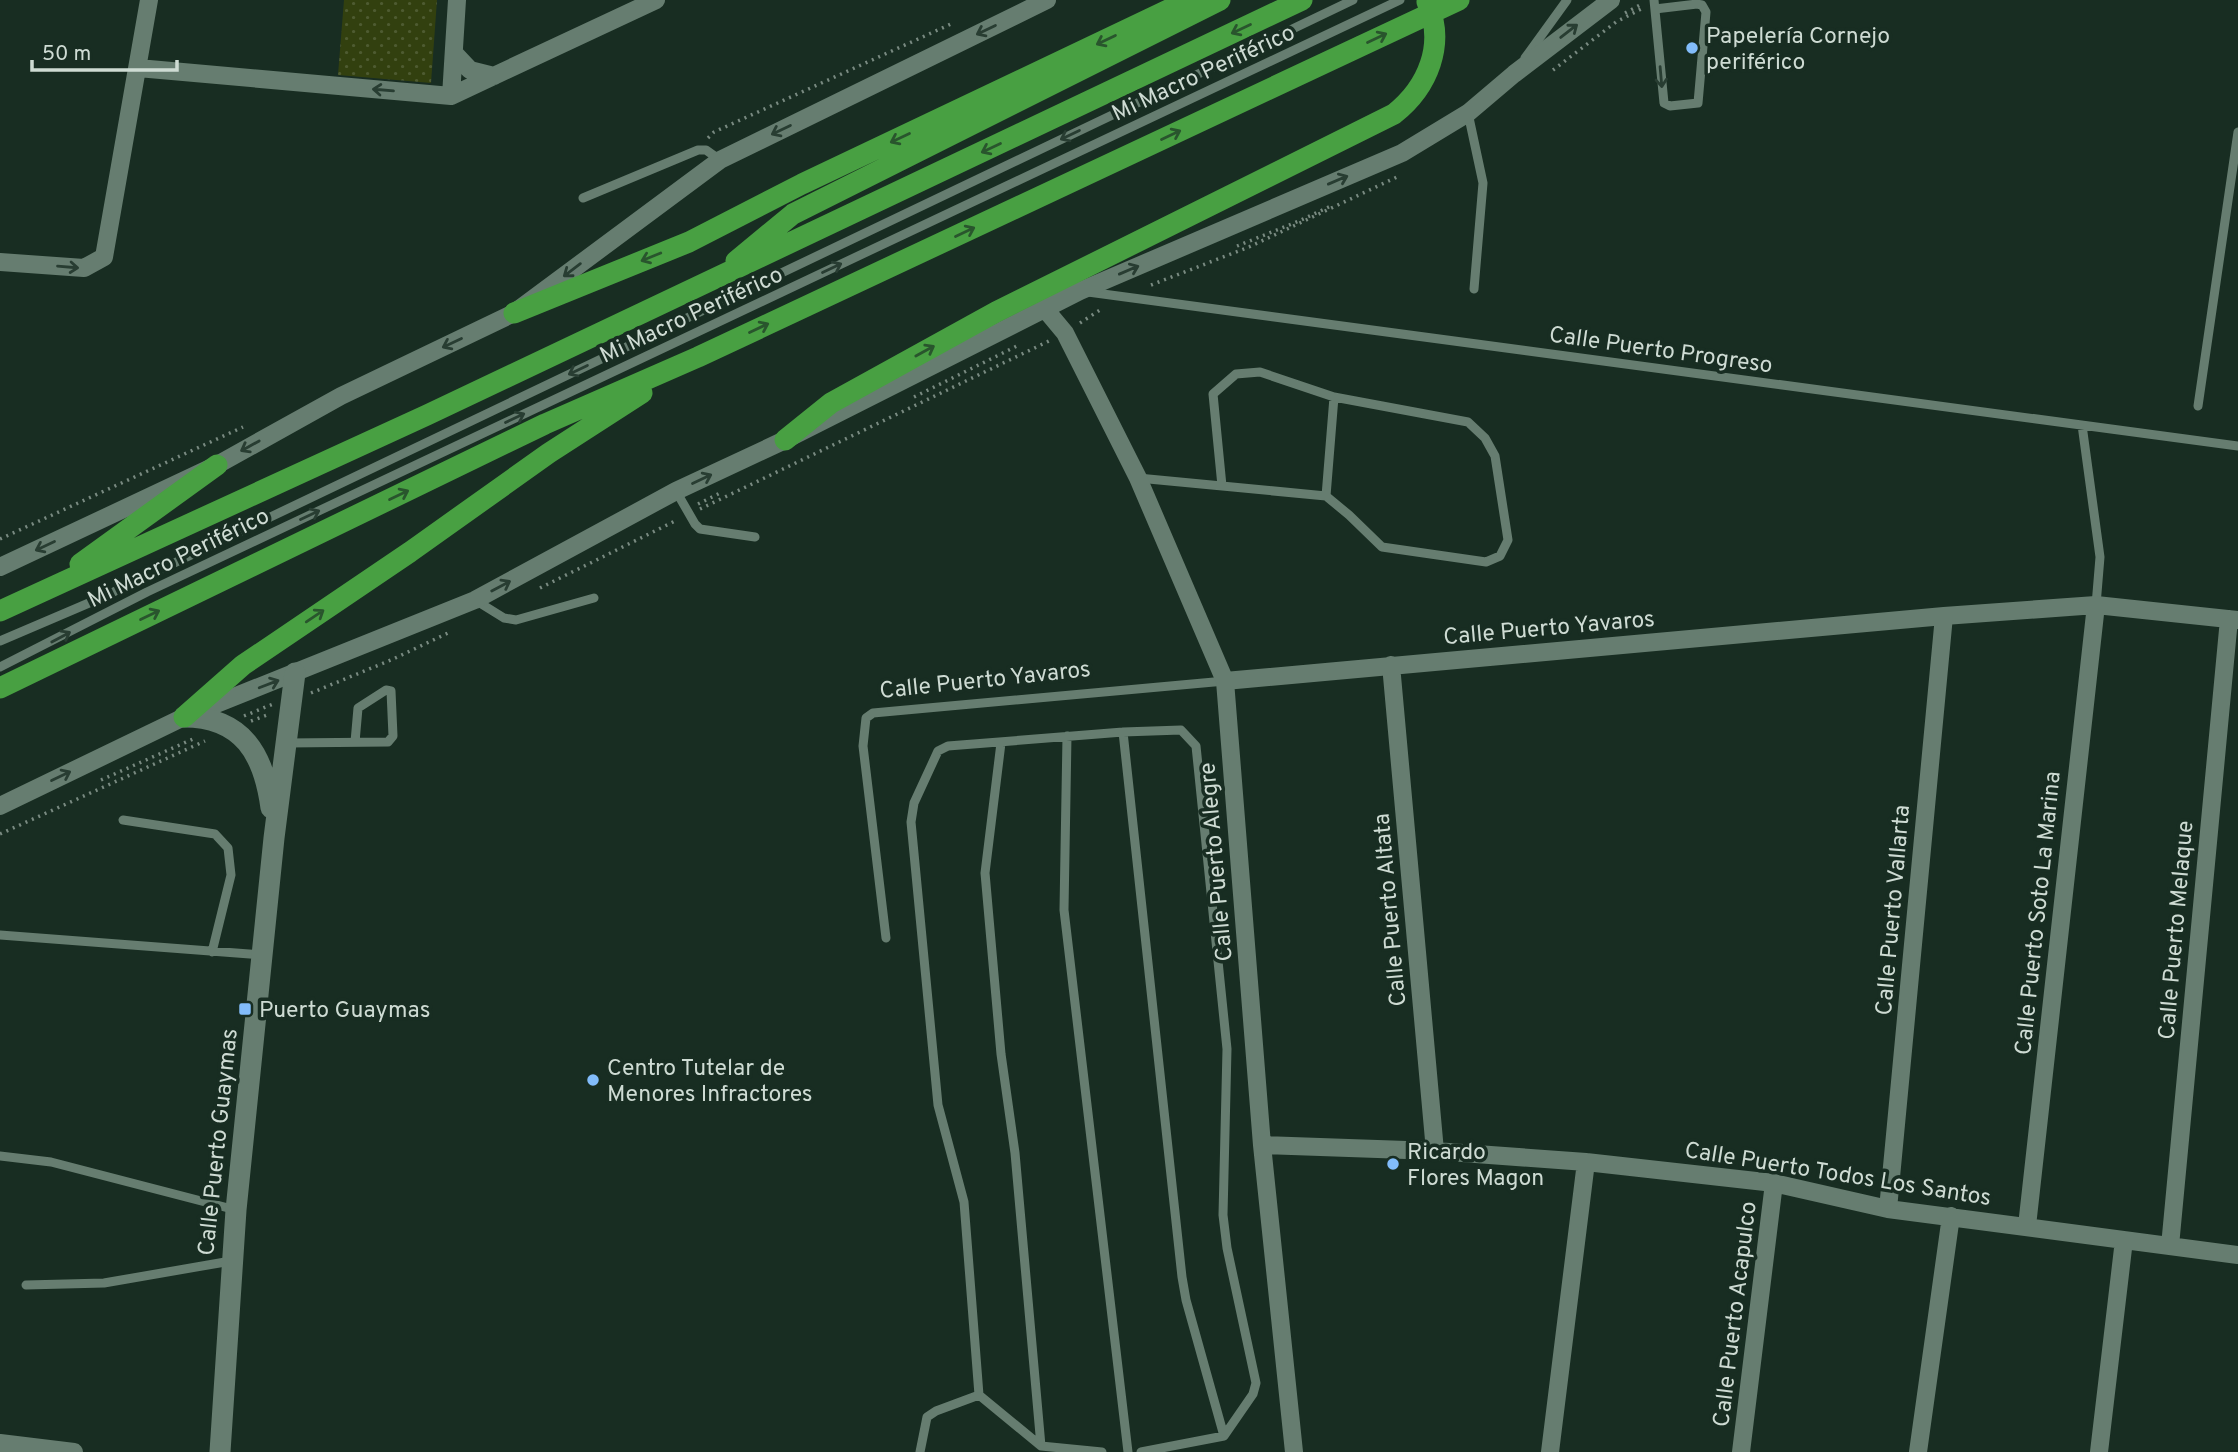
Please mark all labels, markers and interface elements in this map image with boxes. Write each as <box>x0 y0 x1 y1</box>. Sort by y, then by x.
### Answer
street label: Mi Macro Periférico <box>1108 19 1300 129</box>
one-way arrow <box>1559 23 1577 38</box>
place label: Papelería Cornejo periférico <box>1706 23 1890 78</box>
one-way arrow <box>976 24 997 37</box>
one-way arrow <box>1230 24 1251 37</box>
scale bar <box>32 28 177 72</box>
one-way arrow <box>1366 31 1387 45</box>
one-way arrow <box>1096 34 1117 48</box>
marker: Papelería Cornejo periférico <box>1684 40 1700 56</box>
text: 50 m <box>42 41 91 68</box>
one-way arrow <box>1655 65 1668 87</box>
one-way arrow <box>373 83 395 96</box>
one-way arrow <box>771 124 792 138</box>
one-way arrow <box>1160 128 1181 141</box>
one-way arrow <box>1060 129 1081 142</box>
one-way arrow <box>890 132 911 145</box>
one-way arrow <box>981 142 1002 155</box>
one-way arrow <box>1327 173 1349 186</box>
one-way arrow <box>954 225 975 238</box>
one-way arrow <box>641 252 662 265</box>
one-way arrow <box>56 261 79 274</box>
street label: Mi Macro Periférico <box>596 261 788 371</box>
one-way arrow <box>821 261 842 275</box>
one-way arrow <box>564 262 582 277</box>
one-way arrow <box>1118 263 1139 276</box>
one-way arrow <box>748 321 769 335</box>
street label: Calle Puerto Progreso <box>1547 321 1774 382</box>
one-way arrow <box>442 337 463 351</box>
one-way arrow <box>914 344 935 357</box>
one-way arrow <box>568 364 589 377</box>
one-way arrow <box>504 411 525 424</box>
one-way arrow <box>240 439 260 453</box>
one-way arrow <box>691 472 712 485</box>
one-way arrow <box>388 488 409 501</box>
street label: Mi Macro Periférico <box>83 503 275 616</box>
one-way arrow <box>298 508 320 521</box>
one-way arrow <box>35 539 56 553</box>
one-way arrow <box>490 579 511 592</box>
street label: Calle Puerto Yavaros <box>1442 606 1656 653</box>
one-way arrow <box>139 608 160 622</box>
one-way arrow <box>305 609 325 623</box>
one-way arrow <box>50 629 71 643</box>
street label: Calle Puerto Yavaros <box>878 656 1092 707</box>
one-way arrow <box>258 676 280 689</box>
street label: Calle Puerto Alegre <box>1194 761 1241 963</box>
one-way arrow <box>50 769 71 782</box>
street label: Calle Puerto Soto La Marina <box>2010 770 2069 1057</box>
street label: Calle Puerto Vallarta <box>1871 804 1918 1017</box>
street label: Calle Puerto Altata <box>1369 812 1414 1008</box>
street label: Calle Puerto Melaque <box>2153 819 2202 1041</box>
place label: Puerto Guaymas <box>259 997 430 1026</box>
marker: Puerto Guaymas <box>237 1001 253 1017</box>
street label: Calle Puerto Guaymas <box>193 1027 246 1257</box>
place label: Centro Tutelar de Menores Infractores <box>607 1055 813 1110</box>
marker: Centro Tutelar de Menores Infractores <box>585 1072 601 1088</box>
street label: Calle Puerto Todos Los Santos <box>1682 1137 1993 1214</box>
place label: Ricardo Flores Magon <box>1407 1139 1544 1194</box>
marker: Ricardo Flores Magon <box>1385 1156 1401 1172</box>
street label: Calle Puerto Acapulco <box>1708 1200 1765 1429</box>

